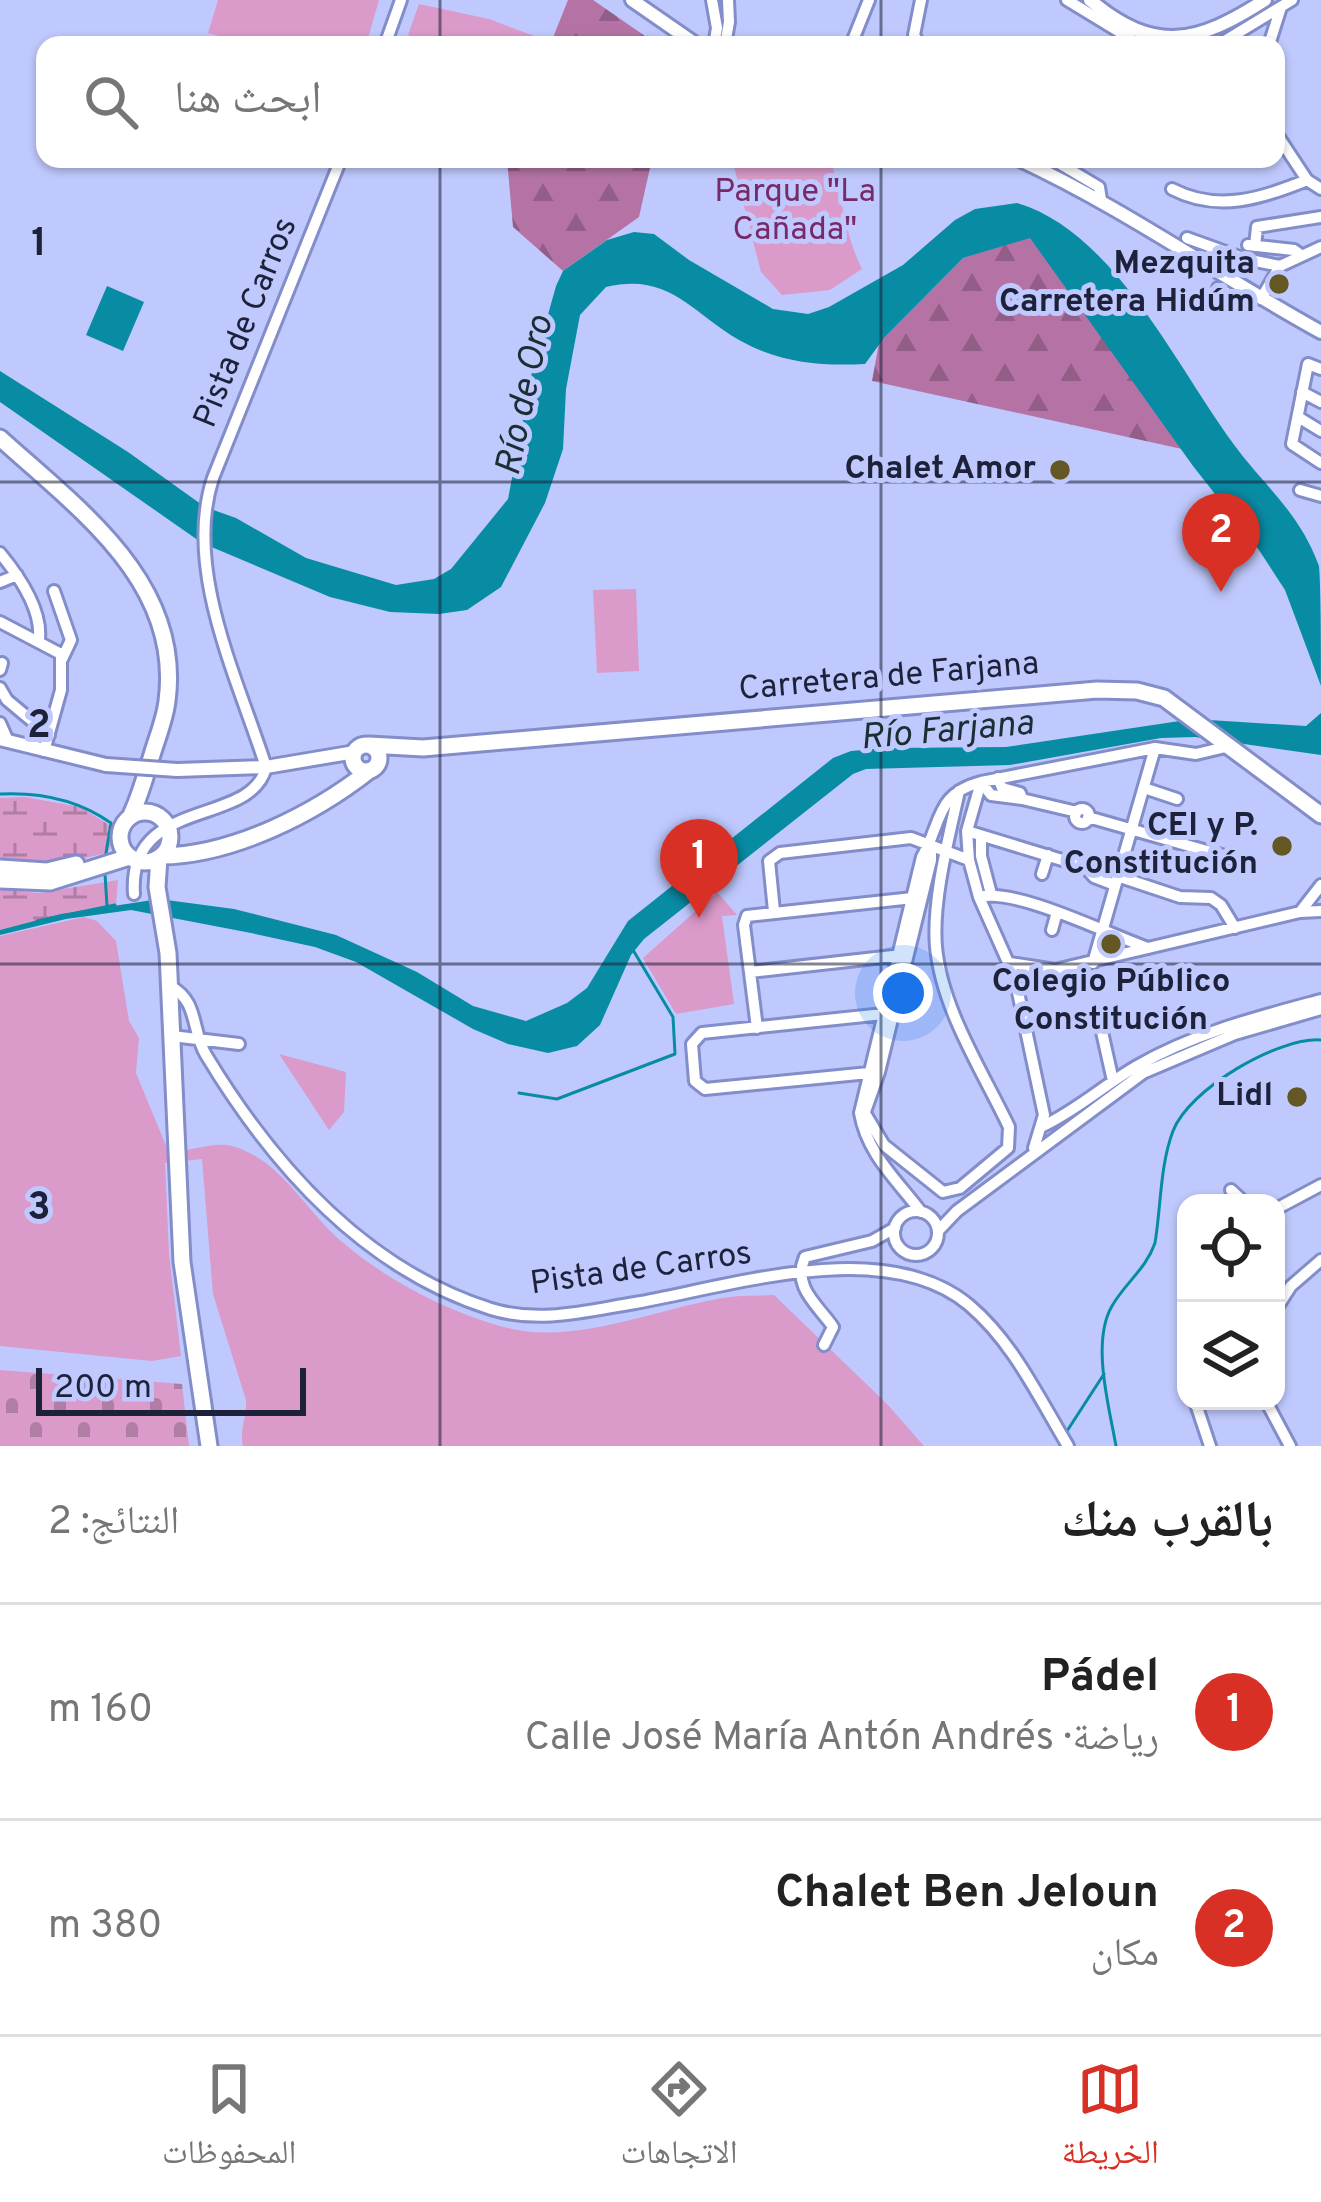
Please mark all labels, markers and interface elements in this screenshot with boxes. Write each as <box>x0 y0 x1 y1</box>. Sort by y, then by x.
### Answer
search box <box>36 36 1285 168</box>
icon: search <box>78 69 144 135</box>
text: ابحث هنا <box>174 72 322 129</box>
park label: Parque "La Cañada" <box>714 172 876 252</box>
street label: Pista de Carros <box>186 212 308 434</box>
text: 1 <box>31 221 47 270</box>
place label: Mezquita Carretera Hidúm <box>999 244 1255 324</box>
marker: Mezquita Carretera Hidúm <box>1266 271 1292 297</box>
water label: Río de Oro <box>487 311 566 480</box>
place label: Chalet Amor <box>844 449 1036 491</box>
marker: Chalet Amor <box>1047 457 1073 483</box>
pin: 2 <box>1182 493 1260 592</box>
street label: Carretera de Farjana <box>737 644 1041 712</box>
water label: Río Farjana <box>858 701 1036 762</box>
text: 2 <box>27 703 51 752</box>
place label: CEI y P. Constitución <box>1064 806 1258 886</box>
pin: 1 <box>660 819 738 918</box>
marker: CEI y P. Constitución <box>1269 833 1295 859</box>
marker: Colegio Público Constitución <box>1098 931 1124 957</box>
place label: Colegio Público Constitución <box>992 962 1230 1042</box>
your location <box>873 963 933 1023</box>
place label: Lidl <box>1216 1076 1273 1118</box>
marker: Lidl <box>1284 1084 1310 1110</box>
text: 3 <box>27 1185 51 1234</box>
map controls <box>1177 1194 1285 1410</box>
button: locate <box>1177 1194 1285 1302</box>
street label: Pista de Carros <box>528 1234 754 1306</box>
button: layers <box>1177 1302 1285 1410</box>
scale bar <box>36 1362 306 1415</box>
text: 200 m <box>54 1368 152 1410</box>
text: بالقرب منك <box>1061 1491 1273 1556</box>
text: النتائج: 2 <box>48 1499 179 1548</box>
text: Pádel <box>1041 1650 1159 1707</box>
text: 160 m <box>48 1687 153 1736</box>
text: 1 <box>1226 1687 1242 1736</box>
text: رياضة · Calle José María Antón Andrés <box>525 1715 1159 1764</box>
text: Chalet Ben Jeloun <box>775 1866 1159 1923</box>
text: 380 m <box>48 1903 162 1952</box>
text: 2 <box>1222 1903 1246 1952</box>
text: مكان <box>1091 1931 1159 1980</box>
tab: المحفوظات <box>162 2056 296 2184</box>
tab: الاتجاهات <box>620 2056 738 2184</box>
tab: الخريطة <box>1062 2056 1159 2184</box>

